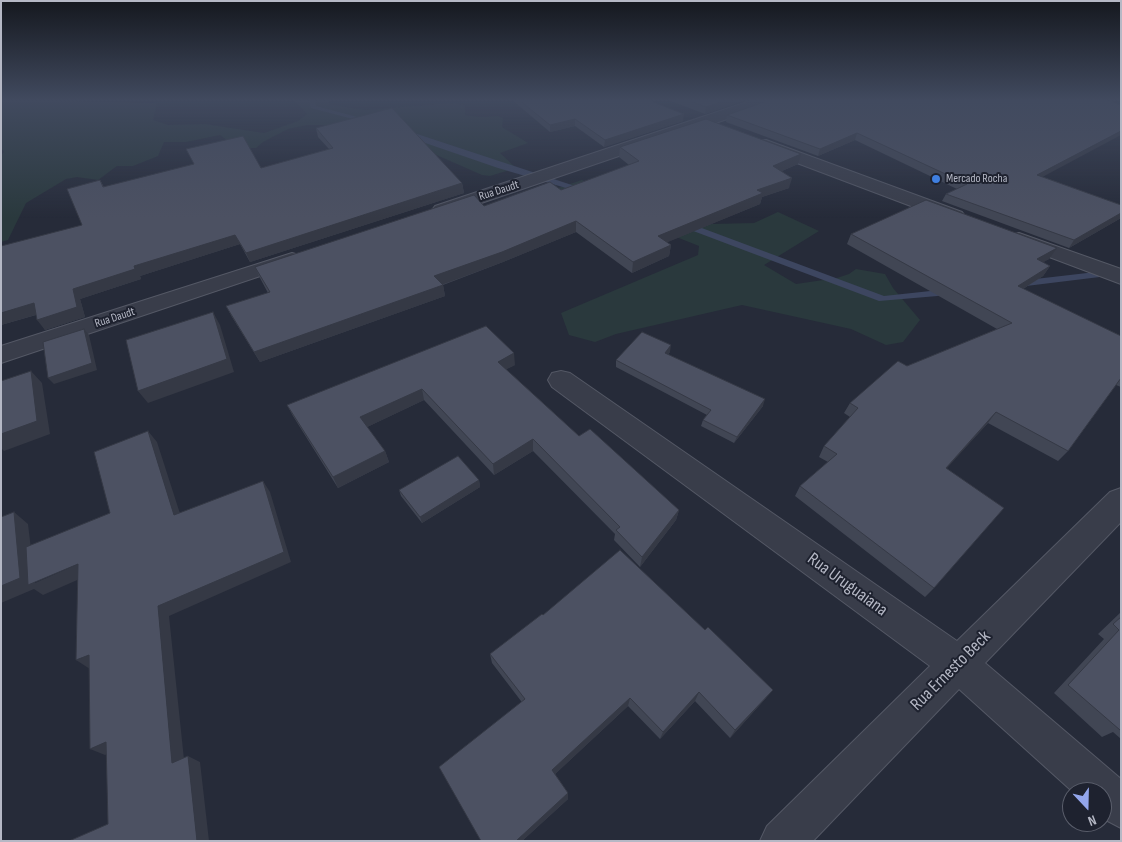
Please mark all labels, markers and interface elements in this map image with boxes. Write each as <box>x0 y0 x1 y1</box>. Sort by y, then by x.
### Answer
place label: Mercado Rocha <box>946 172 1007 186</box>
marker: Mercado Rocha <box>930 173 942 185</box>
street label: Rua Daudt <box>477 178 521 204</box>
street label: Rua Daudt <box>93 305 137 331</box>
street label: Rua Uruguaiana <box>803 549 891 621</box>
street label: Rua Ernesto Beck <box>906 626 996 716</box>
north arrow <box>1062 782 1112 832</box>
text: N <box>1086 811 1099 830</box>

